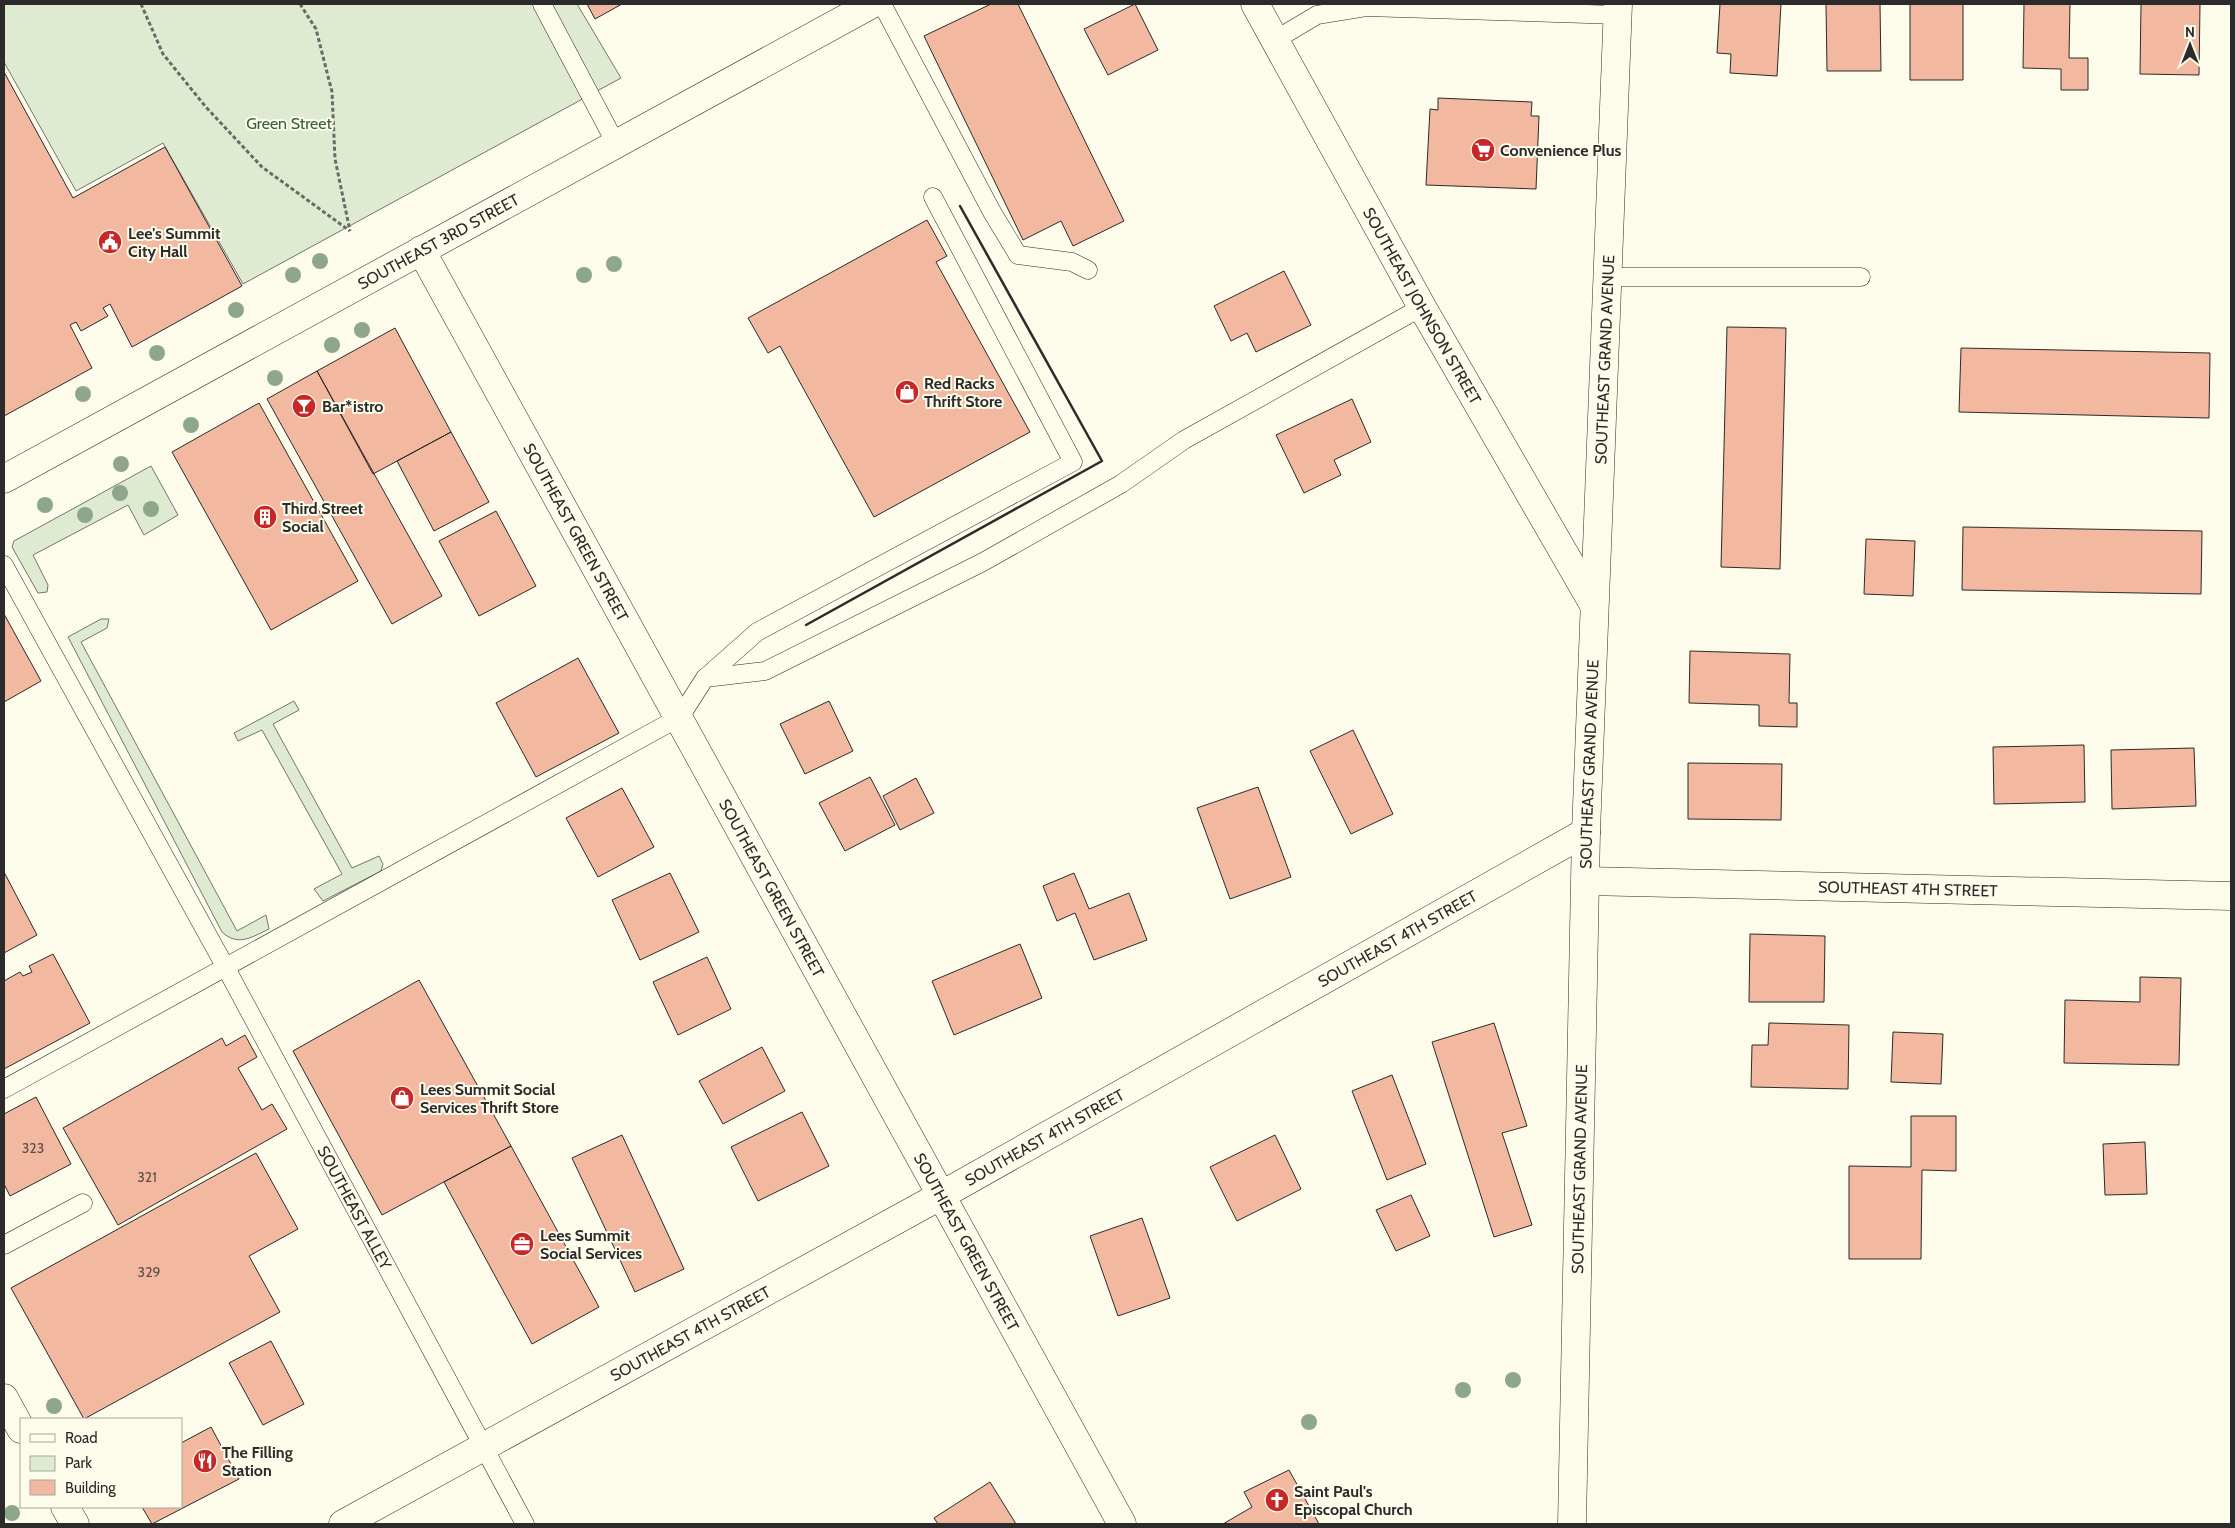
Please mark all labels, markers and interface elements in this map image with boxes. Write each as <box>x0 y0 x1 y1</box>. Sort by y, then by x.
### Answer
north arrow <box>2165 20 2215 70</box>
text: N <box>2185 23 2195 41</box>
park label: Green Street <box>246 114 332 133</box>
supermarket icon: Convenience Plus <box>1470 137 1496 163</box>
place label: Convenience Plus <box>1500 141 1622 160</box>
street label: SOUTHEAST 3RD STREET <box>354 189 522 293</box>
street label: SOUTHEAST JOHNSON STREET <box>1359 204 1486 408</box>
place label: Lee's Summit City Hall <box>128 224 221 261</box>
public building icon: Lee's Summit City Hall <box>97 229 123 255</box>
street label: SOUTHEAST GRAND AVENUE <box>1591 254 1618 465</box>
place label: Red Racks Thrift Store <box>924 374 1002 411</box>
shop icon: Red Racks Thrift Store <box>894 379 920 405</box>
bar icon: Bar*istro <box>291 393 317 419</box>
place label: Bar*istro <box>322 397 383 416</box>
street label: SOUTHEAST GREEN STREET <box>520 440 633 625</box>
place label: Third Street Social <box>282 499 364 536</box>
building icon: Third Street Social <box>252 504 278 530</box>
street label: SOUTHEAST GRAND AVENUE <box>1576 659 1602 869</box>
street label: SOUTHEAST GREEN STREET <box>715 796 829 981</box>
street label: SOUTHEAST 4TH STREET <box>1818 877 1998 900</box>
street label: SOUTHEAST 4TH STREET <box>1314 886 1481 991</box>
street label: SOUTHEAST GRAND AVENUE <box>1568 1064 1591 1274</box>
place label: Lees Summit Social Services Thrift Store <box>420 1080 559 1117</box>
shop icon: Lees Summit Social Services Thrift Store <box>389 1085 415 1111</box>
street label: SOUTHEAST 4TH STREET <box>962 1085 1128 1190</box>
house number: 323 <box>22 1139 44 1157</box>
street label: SOUTHEAST ALLEY <box>314 1143 396 1273</box>
street label: SOUTHEAST GREEN STREET <box>910 1149 1024 1334</box>
house number: 321 <box>137 1168 157 1186</box>
place label: Lees Summit Social Services <box>540 1226 642 1263</box>
office icon: Lees Summit Social Services <box>509 1231 535 1257</box>
house number: 329 <box>138 1263 160 1281</box>
street label: SOUTHEAST 4TH STREET <box>607 1282 774 1385</box>
legend <box>20 1418 182 1508</box>
text: Road <box>65 1429 98 1447</box>
place label: The Filling Station <box>222 1443 293 1480</box>
restaurant icon: The Filling Station <box>192 1448 218 1474</box>
text: Park <box>65 1454 92 1472</box>
text: Building <box>65 1479 116 1497</box>
place label: Saint Paul's Episcopal Church <box>1294 1482 1413 1519</box>
church icon: Saint Paul's Episcopal Church <box>1264 1487 1290 1513</box>

